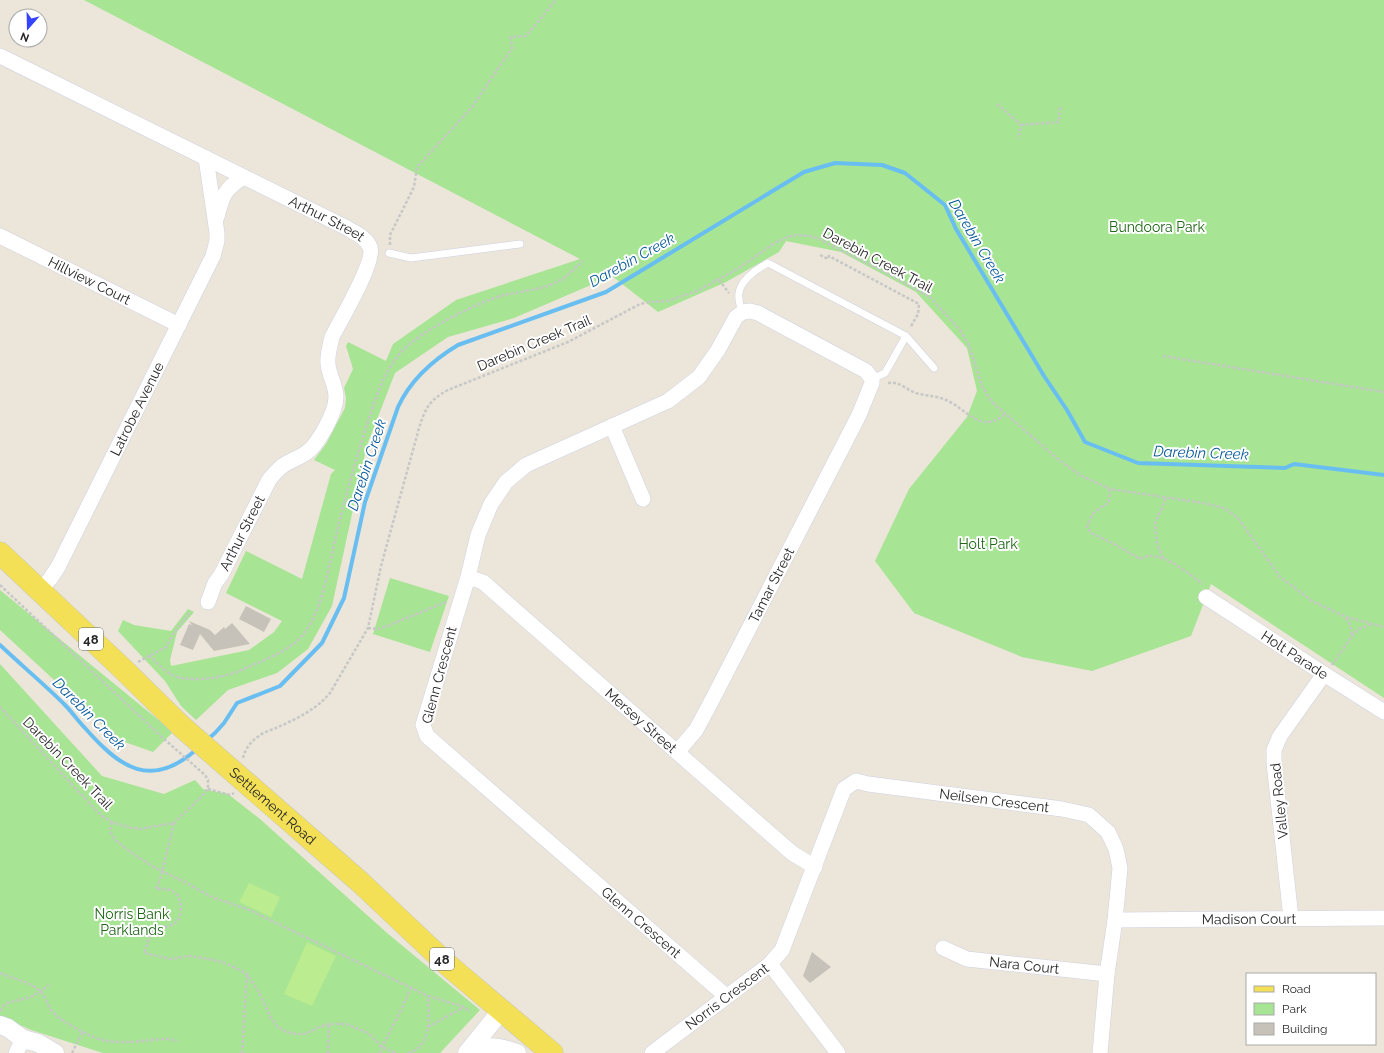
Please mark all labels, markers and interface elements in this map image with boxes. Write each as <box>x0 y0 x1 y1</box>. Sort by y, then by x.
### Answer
north arrow <box>8 8 48 48</box>
text: N <box>19 29 31 44</box>
street label: Arthur Street <box>286 193 368 245</box>
water label: Darebin Creek <box>945 196 1009 286</box>
park label: Bundoora Park <box>1109 219 1205 235</box>
street label: Darebin Creek Trail <box>820 224 936 296</box>
water label: Darebin Creek <box>586 229 678 291</box>
street label: Hillview Court <box>46 253 134 308</box>
street label: Darebin Creek Trail <box>475 312 593 374</box>
street label: Latrobe Avenue <box>107 359 167 458</box>
water label: Darebin Creek <box>344 417 390 513</box>
water label: Darebin Creek <box>1153 442 1249 464</box>
street label: Arthur Street <box>216 492 268 573</box>
park label: Holt Park <box>958 536 1018 552</box>
street label: Tamar Street <box>745 545 797 625</box>
street label: Glenn Crescent <box>418 624 460 725</box>
street label: Holt Parade <box>1258 627 1331 683</box>
road number: 48 <box>79 628 103 650</box>
water label: Darebin Creek <box>49 674 129 754</box>
street label: Mersey Street <box>602 685 680 756</box>
street label: Darebin Creek Trail <box>20 714 116 813</box>
street label: Valley Road <box>1267 762 1291 840</box>
street label: Settlement Road <box>226 764 319 848</box>
street label: Neilsen Crescent <box>938 785 1050 815</box>
street label: Glenn Crescent <box>598 884 684 961</box>
park label: Norris Bank Parklands <box>95 906 170 938</box>
street label: Madison Court <box>1202 911 1297 927</box>
road number: 48 <box>430 948 454 970</box>
street label: Nara Court <box>988 953 1060 977</box>
street label: Norris Crescent <box>682 960 772 1033</box>
legend <box>1246 973 1376 1045</box>
text: Road <box>1282 982 1311 996</box>
text: Park <box>1282 1002 1307 1016</box>
text: Building <box>1282 1022 1328 1036</box>

